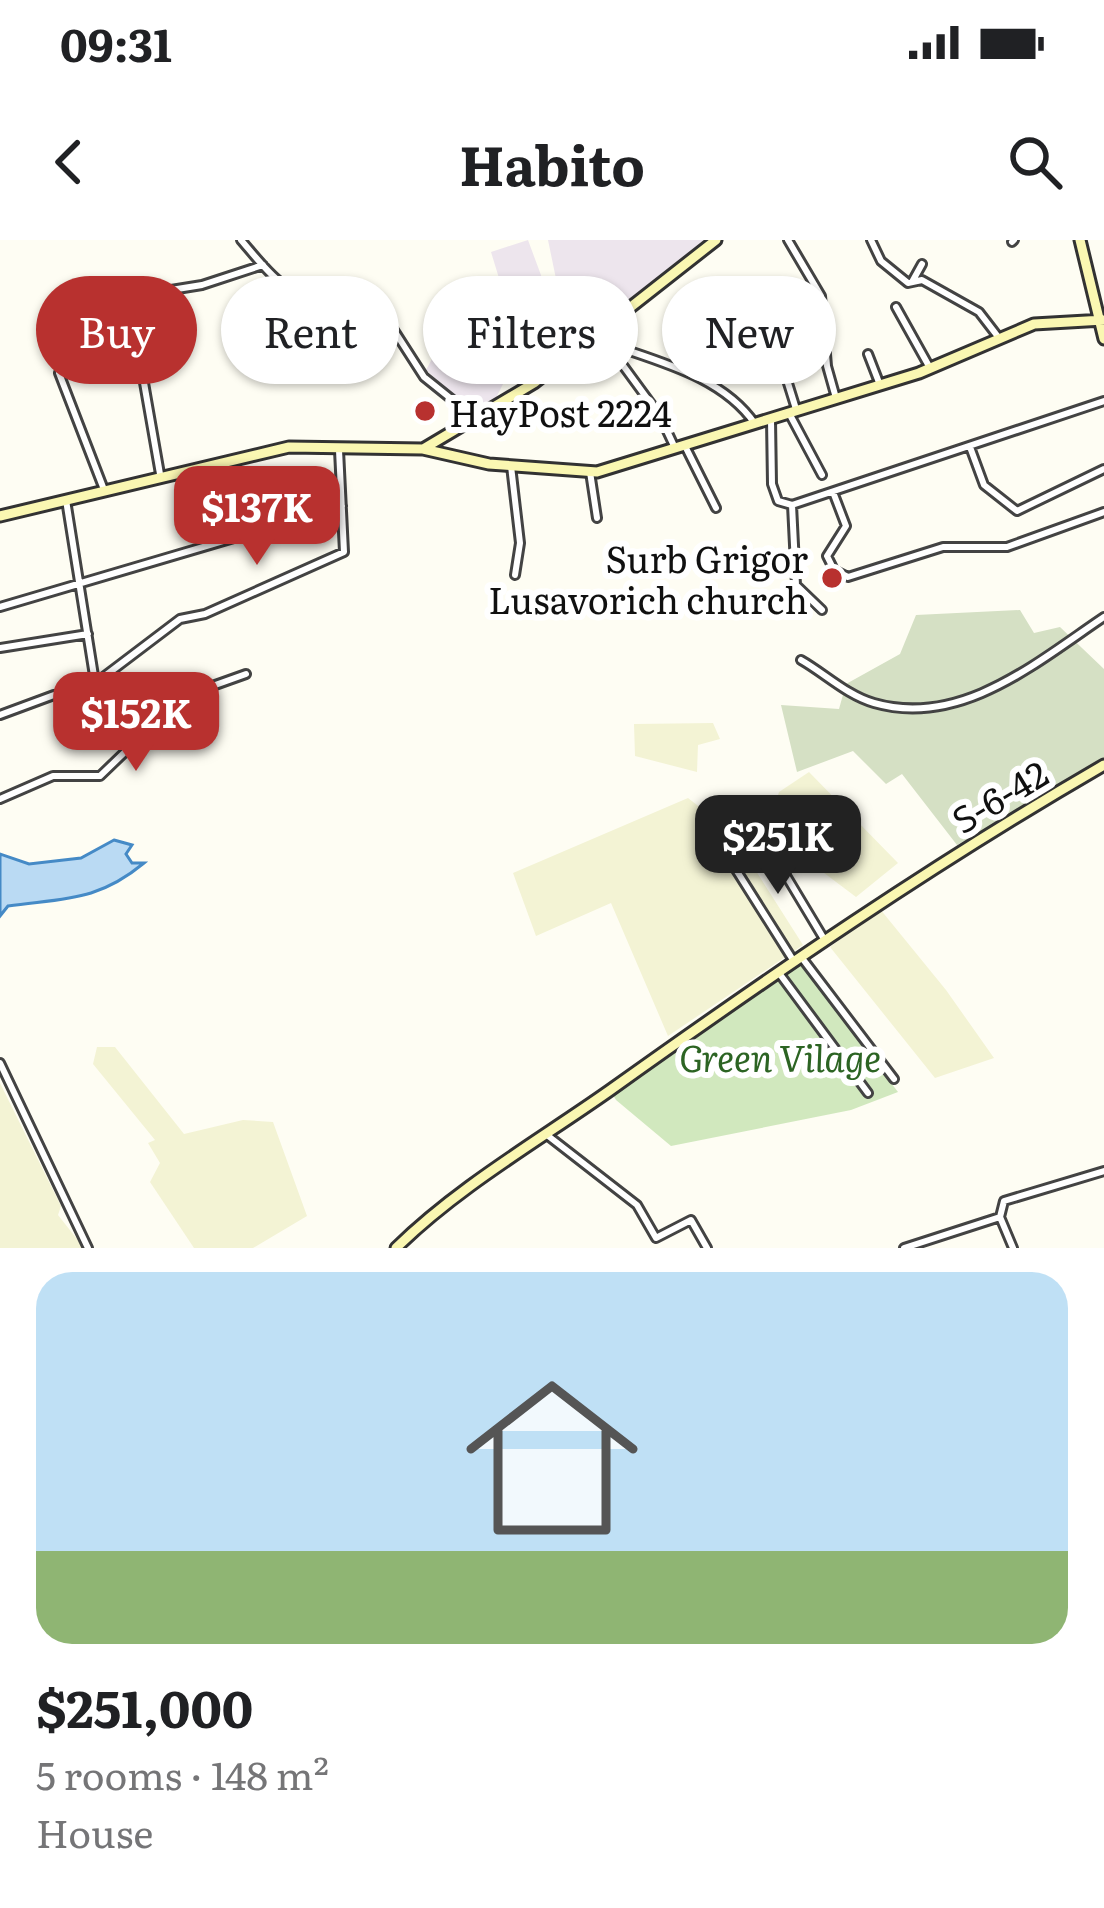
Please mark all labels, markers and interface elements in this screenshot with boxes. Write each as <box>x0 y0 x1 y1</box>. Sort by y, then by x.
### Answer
text: 09:31 <box>60 9 172 76</box>
text: Habito <box>459 122 645 203</box>
icon: back <box>36 129 102 195</box>
icon: search <box>1002 129 1068 195</box>
chip: Buy <box>36 276 197 384</box>
chip: Rent <box>221 276 399 384</box>
chip: Filters <box>423 276 638 384</box>
chip: New <box>662 276 836 384</box>
place label: HayPost 2224 <box>449 385 672 438</box>
marker: HayPost 2224 <box>412 398 438 424</box>
pin: $137K <box>173 466 341 568</box>
text: $137K <box>201 476 313 534</box>
place label: Surb Grigor Lusavorich church <box>488 531 808 625</box>
marker: Surb Grigor Lusavorich church <box>819 565 845 591</box>
pin: $152K <box>52 672 220 774</box>
text: $152K <box>80 682 192 740</box>
street label: Տ-6-42 <box>941 746 1057 844</box>
pin: $251K <box>694 795 862 897</box>
text: $251K <box>722 805 834 863</box>
park label: Green Vilage <box>679 1030 881 1083</box>
icon: home <box>444 1350 660 1566</box>
text: $251,000 <box>36 1668 253 1744</box>
text: 5 rooms · 148 m² <box>36 1744 329 1802</box>
text: House <box>36 1802 154 1860</box>

